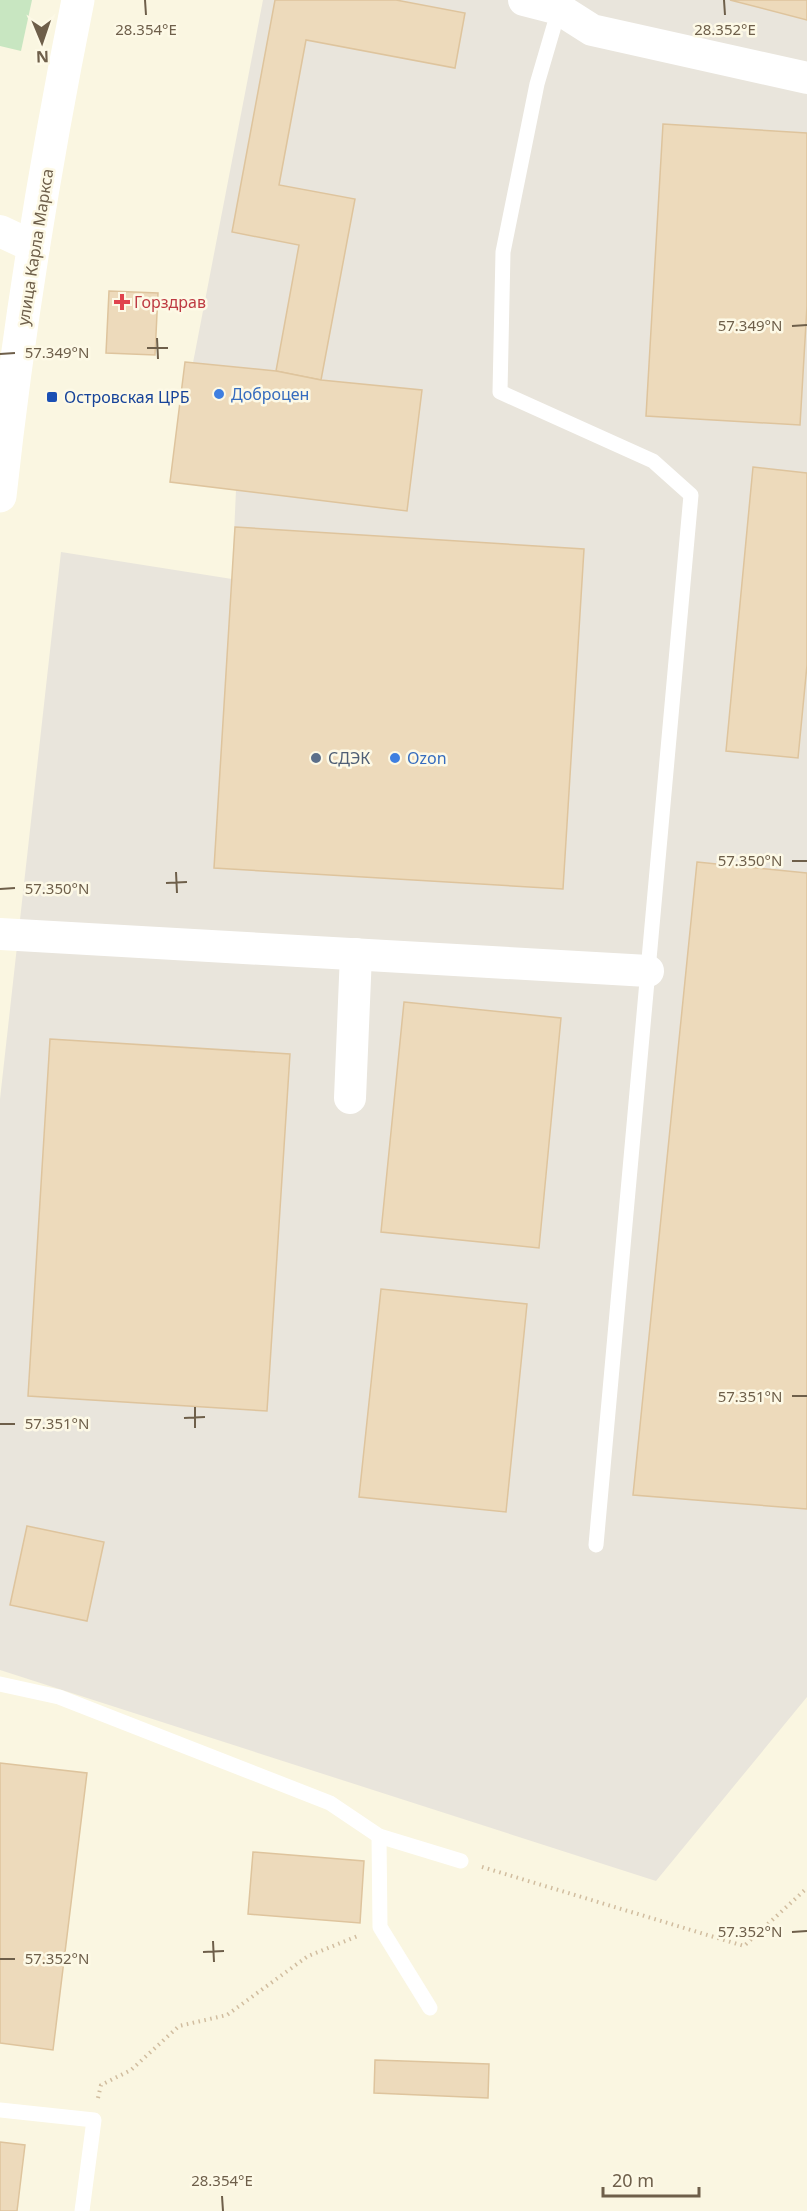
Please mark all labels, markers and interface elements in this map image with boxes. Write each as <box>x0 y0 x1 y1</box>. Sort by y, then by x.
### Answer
north arrow <box>12 12 72 72</box>
text: 28.354°E <box>115 19 177 39</box>
text: 28.352°E <box>694 19 756 39</box>
text: N <box>36 46 49 68</box>
street label: улица Карла Маркса <box>12 167 58 327</box>
place label: Горздрав <box>134 291 206 313</box>
marker: Горздрав <box>115 295 129 309</box>
text: 57.349°N <box>718 315 782 335</box>
text: 57.349°N <box>25 342 89 362</box>
place label: Доброцен <box>231 383 309 405</box>
place label: Островская ЦРБ <box>64 386 190 408</box>
marker: Доброцен <box>212 387 226 401</box>
marker: Островская ЦРБ <box>45 390 59 404</box>
place label: СДЭК <box>328 747 370 769</box>
place label: Ozon <box>407 747 447 769</box>
marker: СДЭК <box>309 751 323 765</box>
marker: Ozon <box>388 751 402 765</box>
text: 57.350°N <box>718 850 782 870</box>
text: 57.350°N <box>25 878 89 898</box>
text: 57.351°N <box>718 1386 782 1406</box>
text: 57.351°N <box>25 1413 89 1433</box>
text: 57.352°N <box>718 1921 782 1941</box>
text: 57.352°N <box>25 1948 89 1968</box>
scale bar <box>603 2160 699 2198</box>
text: 20 m <box>612 2168 654 2192</box>
text: 28.354°E <box>191 2170 253 2190</box>

